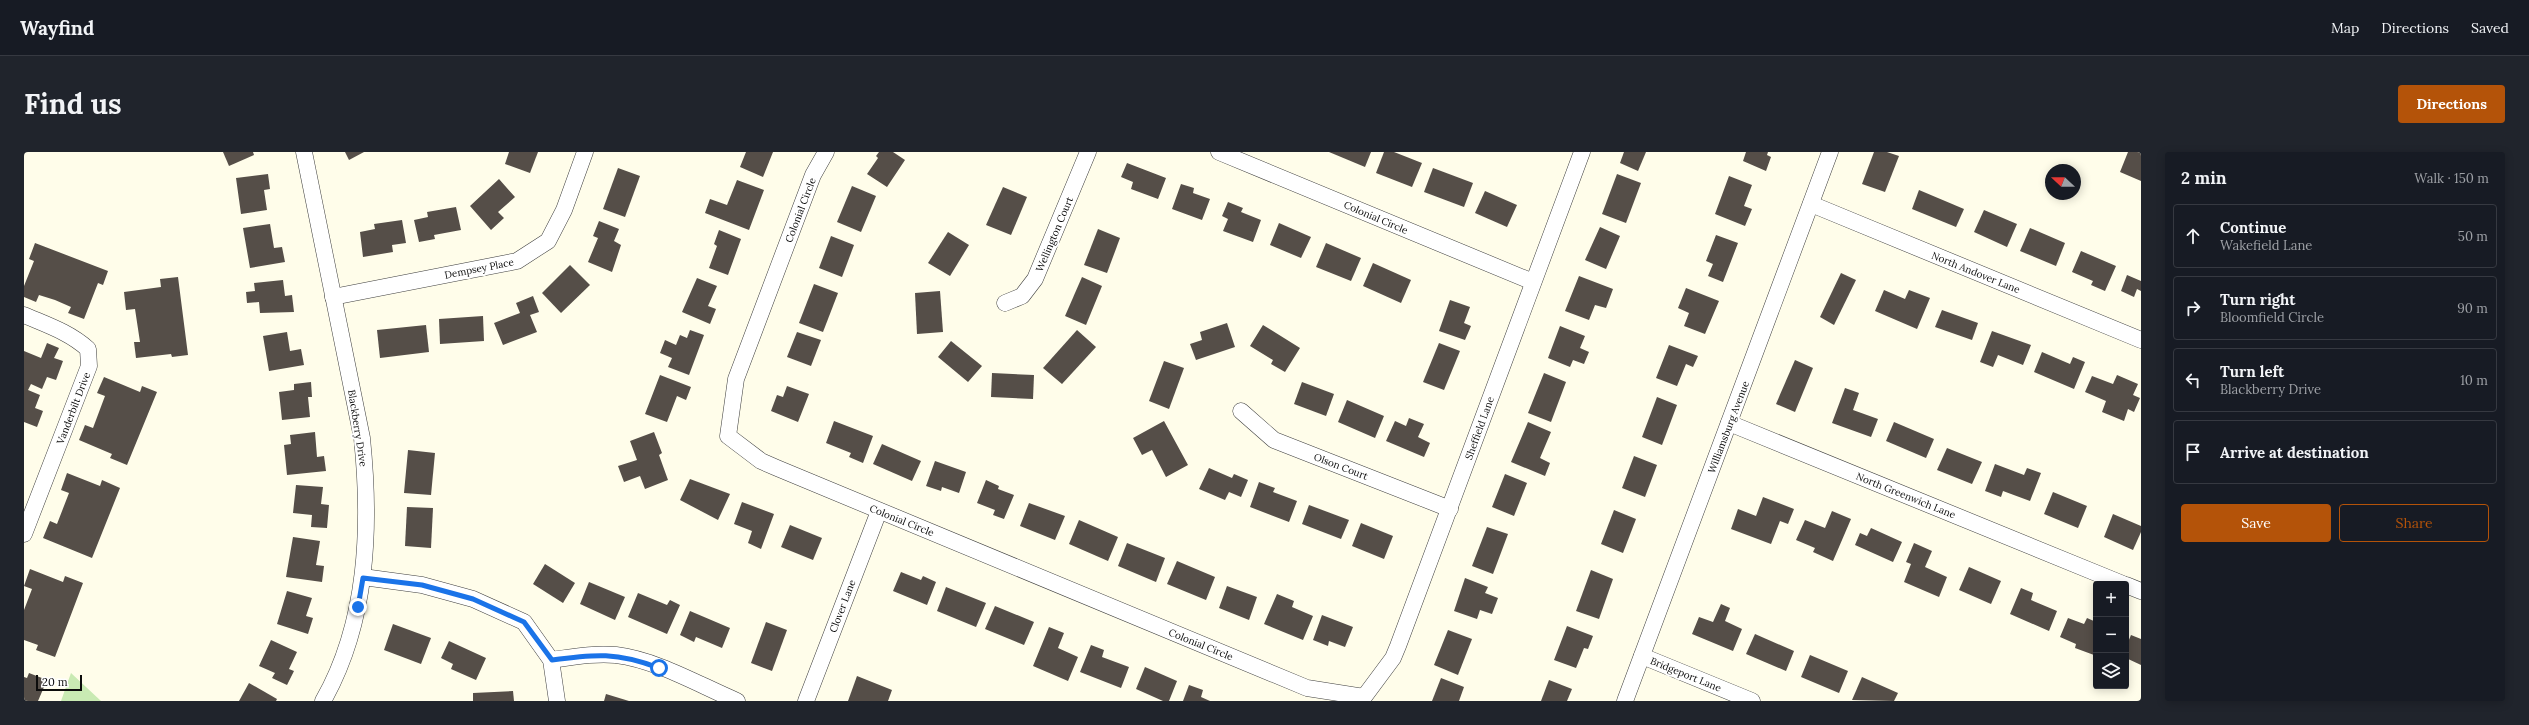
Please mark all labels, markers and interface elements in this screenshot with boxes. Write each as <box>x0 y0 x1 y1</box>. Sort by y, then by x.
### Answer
text: Wayfind <box>20 16 94 40</box>
text: Map <box>2331 19 2359 37</box>
text: Directions <box>2381 19 2449 37</box>
text: Saved <box>2471 19 2509 37</box>
button: Directions <box>2398 85 2505 123</box>
text: Find us <box>24 86 122 122</box>
north arrow <box>2045 164 2081 200</box>
text: 2 min <box>2181 167 2227 189</box>
text: Walk · 150 m <box>2414 170 2489 187</box>
street label: Colonial Circle <box>782 175 819 244</box>
street label: Wellington Court <box>1033 195 1076 274</box>
street label: Colonial Circle <box>1342 198 1410 237</box>
text: Continue <box>2220 218 2286 237</box>
icon: ahead <box>2182 225 2204 247</box>
text: 50 m <box>2458 228 2488 245</box>
text: Wakefield Lane <box>2220 237 2312 254</box>
street label: North Andover Lane <box>1930 249 2023 296</box>
street label: Dempsey Place <box>443 255 515 282</box>
text: Turn right <box>2220 290 2296 309</box>
icon: right <box>2182 297 2204 319</box>
text: 90 m <box>2457 300 2488 317</box>
text: Bloomfield Circle <box>2220 309 2324 326</box>
text: Turn left <box>2220 362 2284 381</box>
icon: left <box>2182 369 2204 391</box>
street label: Vanderbilt Drive <box>53 370 93 447</box>
text: 10 m <box>2460 372 2488 389</box>
street label: Williamsburg Avenue <box>1705 379 1752 475</box>
text: Blackberry Drive <box>2220 381 2321 398</box>
street label: Blackberry Drive <box>345 389 370 468</box>
street label: Sheffield Lane <box>1462 394 1497 461</box>
icon: arrive <box>2182 441 2204 463</box>
text: Arrive at destination <box>2220 443 2369 462</box>
street label: Olson Court <box>1312 450 1370 483</box>
street label: North Greenwich Lane <box>1854 470 1958 522</box>
street label: Colonial Circle <box>868 502 936 540</box>
button: Save <box>2181 504 2331 542</box>
button: Share <box>2339 504 2489 542</box>
street label: Clover Lane <box>826 577 859 634</box>
map controls <box>2093 581 2129 689</box>
button: + <box>2093 581 2129 617</box>
route end <box>349 598 367 616</box>
button: − <box>2093 617 2129 653</box>
street label: Colonial Circle <box>1167 626 1235 664</box>
button: layers <box>2093 653 2129 689</box>
street label: Bridgeport Lane <box>1648 654 1724 695</box>
route start <box>650 659 668 677</box>
scale bar <box>36 673 82 692</box>
text: 20 m <box>42 675 67 689</box>

